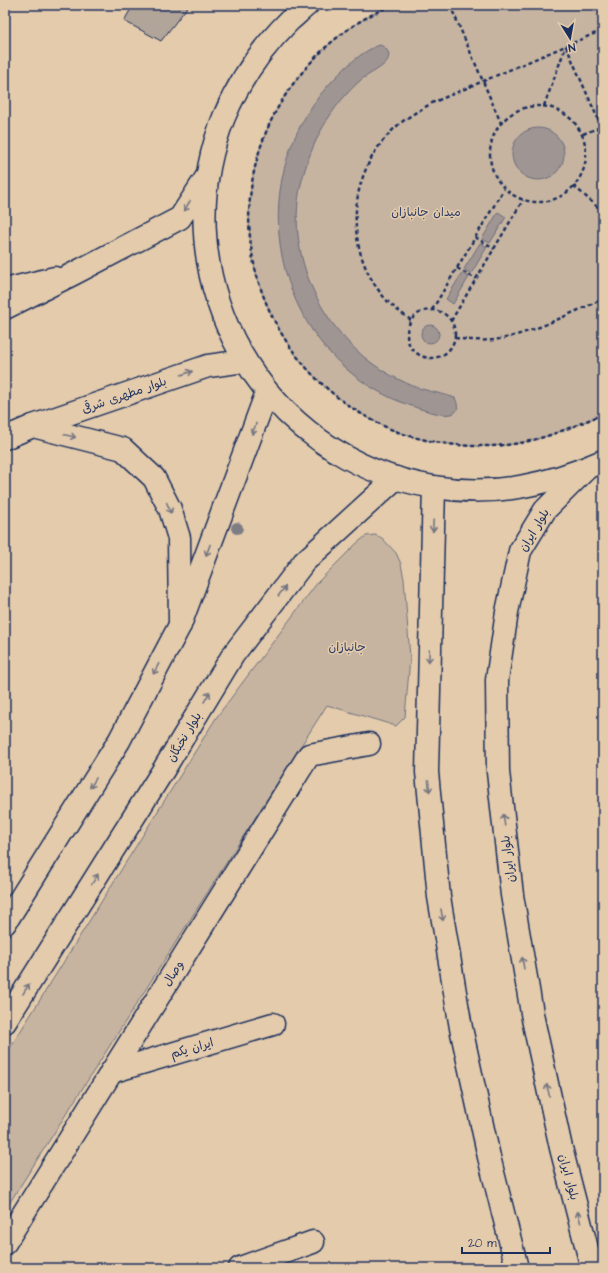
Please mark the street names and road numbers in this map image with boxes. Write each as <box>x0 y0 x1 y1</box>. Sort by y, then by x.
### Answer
street label: بلوار مطهری شرقی <box>79 373 169 418</box>
street label: بلوار ایران <box>515 506 554 555</box>
street label: بلوار نخبگان <box>163 709 206 765</box>
street label: بلوار ایران <box>497 835 520 883</box>
street label: وصال <box>159 957 188 990</box>
street label: ایران یکم <box>169 1034 216 1063</box>
street label: بلوار ایران <box>554 1152 583 1202</box>

